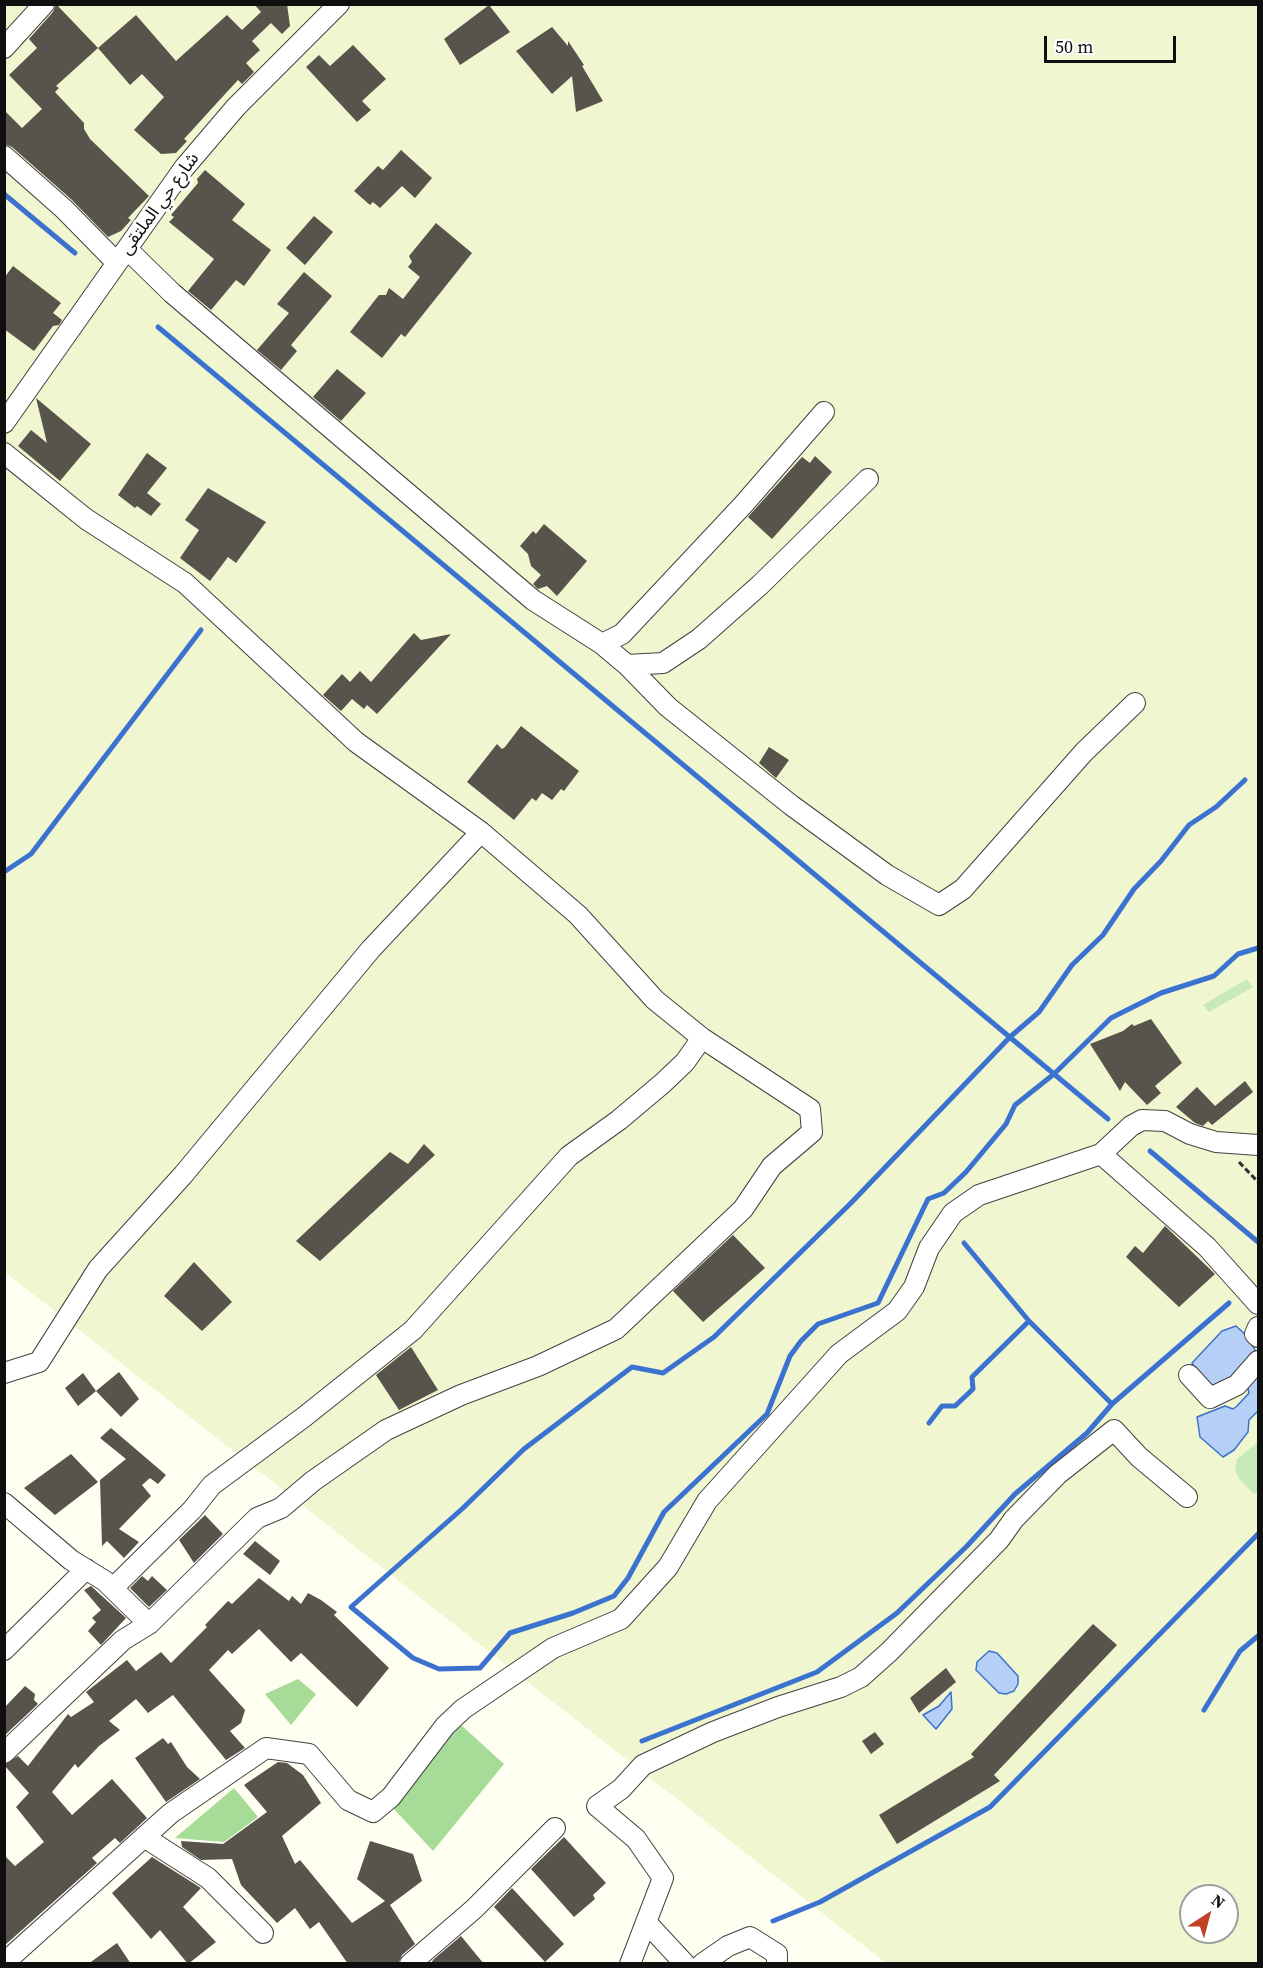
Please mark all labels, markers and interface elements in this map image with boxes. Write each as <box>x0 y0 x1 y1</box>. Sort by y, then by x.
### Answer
scale bar <box>1047 24 1179 62</box>
text: 50 m <box>1055 34 1093 59</box>
street label: شارع حي الملتقى <box>116 149 204 259</box>
north arrow <box>1179 1884 1239 1944</box>
text: N <box>1207 1889 1230 1913</box>

